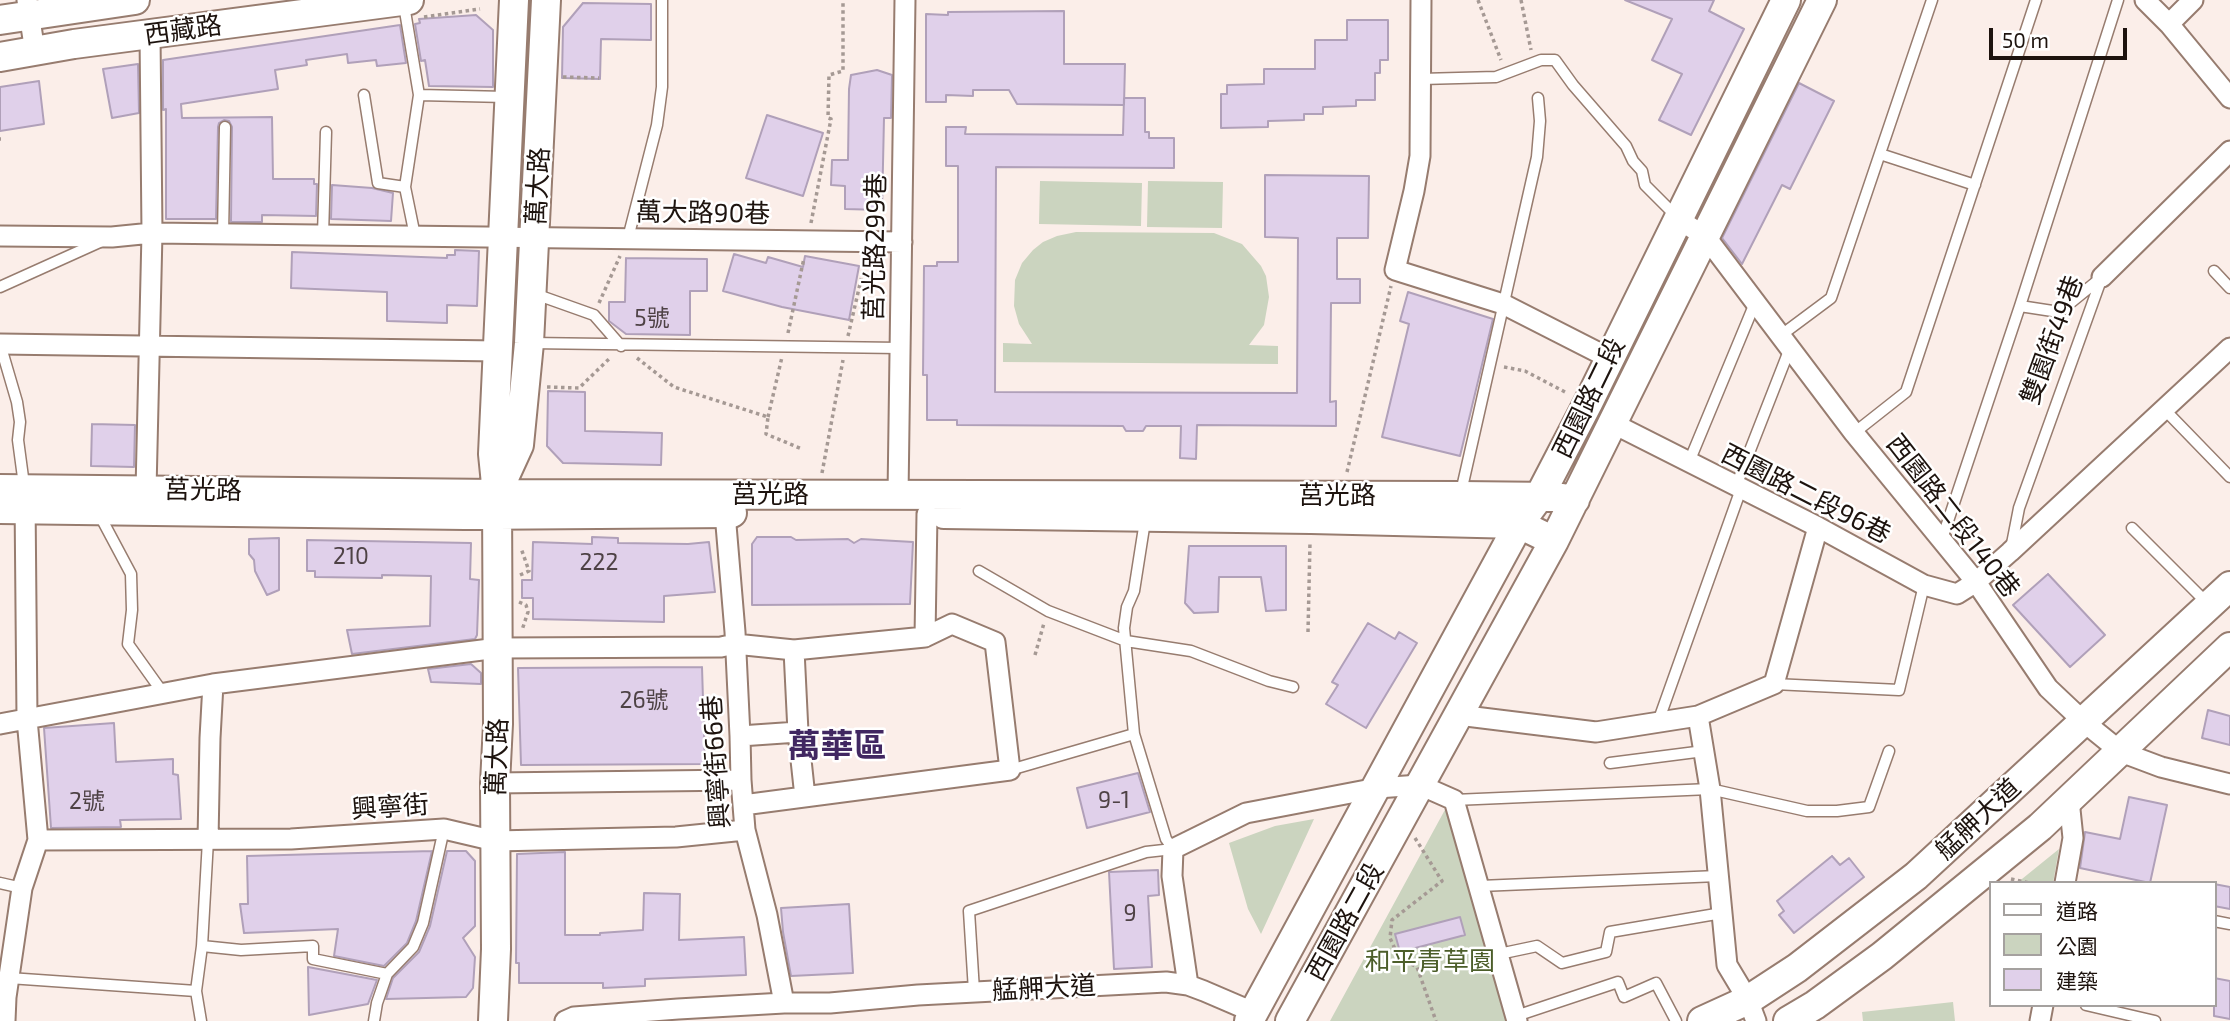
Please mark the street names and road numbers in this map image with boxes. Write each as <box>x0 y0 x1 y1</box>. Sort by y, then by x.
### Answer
street label: 西藏路 <box>142 9 224 51</box>
street label: 萬大路 <box>520 146 556 226</box>
street label: 莒光路299巷 <box>858 173 892 321</box>
street label: 萬大路90巷 <box>635 196 771 230</box>
street label: 雙園街49巷 <box>2014 271 2090 409</box>
street label: 西園路二段 <box>1546 333 1632 463</box>
street label: 西園路二段140巷 <box>1880 428 2026 604</box>
street label: 西園路二段96巷 <box>1716 438 1896 550</box>
street label: 莒光路 <box>164 474 242 506</box>
street label: 莒光路 <box>731 478 809 510</box>
street label: 莒光路 <box>1298 479 1376 511</box>
street label: 興寧街66巷 <box>696 694 736 830</box>
street label: 萬大路 <box>480 717 514 797</box>
street label: 艋舺大道 <box>1929 772 2027 866</box>
street label: 興寧街 <box>350 789 430 825</box>
street label: 西園路二段 <box>1300 858 1390 986</box>
street label: 艋舺大道 <box>991 970 1097 1006</box>

